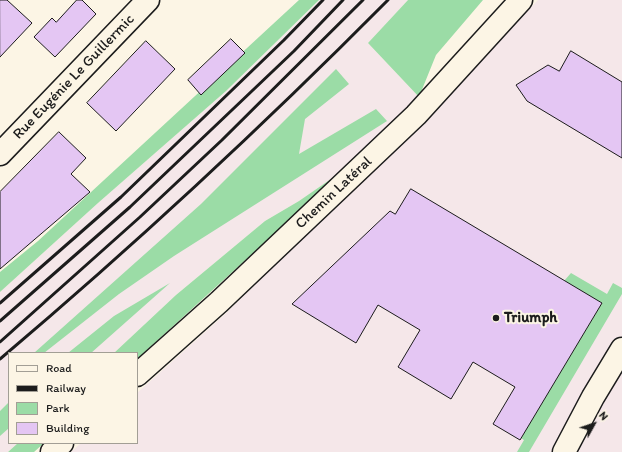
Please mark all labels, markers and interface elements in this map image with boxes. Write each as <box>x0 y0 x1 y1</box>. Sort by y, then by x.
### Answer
street label: Rue Eugénie Le Guillermic <box>9 11 139 143</box>
street label: Chemin Latéral <box>292 153 376 233</box>
place label: Triumph <box>504 309 557 327</box>
marker: Triumph <box>491 313 501 323</box>
legend <box>8 352 138 444</box>
text: Road <box>46 361 72 375</box>
text: Railway <box>46 381 86 395</box>
text: Park <box>46 401 70 415</box>
north arrow <box>574 404 614 444</box>
text: N <box>596 409 611 423</box>
text: Building <box>46 421 89 435</box>

